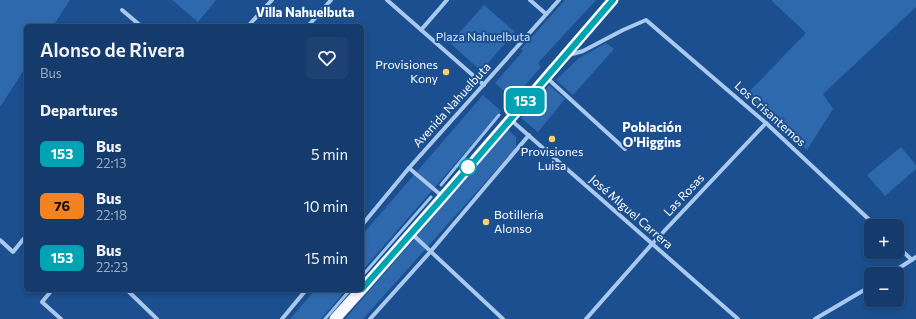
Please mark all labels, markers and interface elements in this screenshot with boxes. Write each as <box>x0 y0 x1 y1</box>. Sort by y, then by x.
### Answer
district label: Villa Nahuelbuta <box>256 4 354 20</box>
park label: Plaza Nahuelbuta <box>436 29 530 43</box>
button: heart <box>306 37 348 79</box>
text: Alonso de Rivera <box>40 38 185 61</box>
place label: Provisiones Kony <box>375 57 438 85</box>
street label: Avenida Nahuelbuta <box>410 59 493 149</box>
text: Bus <box>40 65 62 81</box>
marker: Provisiones Kony <box>441 67 451 77</box>
street label: Los Crisantemos <box>732 78 809 149</box>
line badge: 153 <box>502 88 548 114</box>
text: 153 <box>514 92 536 109</box>
text: Departures <box>40 101 118 119</box>
district label: Población O'Higgins <box>622 119 682 150</box>
marker: Provisiones Luisa <box>547 134 557 144</box>
text: Bus <box>96 137 121 155</box>
place label: Provisiones Luisa <box>521 144 583 172</box>
text: 153 <box>51 145 73 162</box>
text: 5 min <box>311 145 348 163</box>
text: 22:13 <box>96 155 126 171</box>
unlabelled marker <box>459 158 477 176</box>
street label: Las Rosas <box>660 170 706 218</box>
street label: José MIguel Carrera <box>587 171 676 252</box>
text: Bus <box>96 189 121 207</box>
text: 76 <box>54 197 70 214</box>
text: 10 min <box>303 197 348 215</box>
text: 22:18 <box>96 207 127 223</box>
place label: Botillería Alonso <box>494 207 543 235</box>
marker: Botillería Alonso <box>481 217 491 227</box>
map controls <box>864 219 904 307</box>
button: + <box>864 219 904 259</box>
text: Bus <box>96 241 121 259</box>
text: 153 <box>51 249 73 266</box>
text: 15 min <box>305 249 348 267</box>
text: 22:23 <box>96 259 128 275</box>
button: − <box>864 267 904 307</box>

